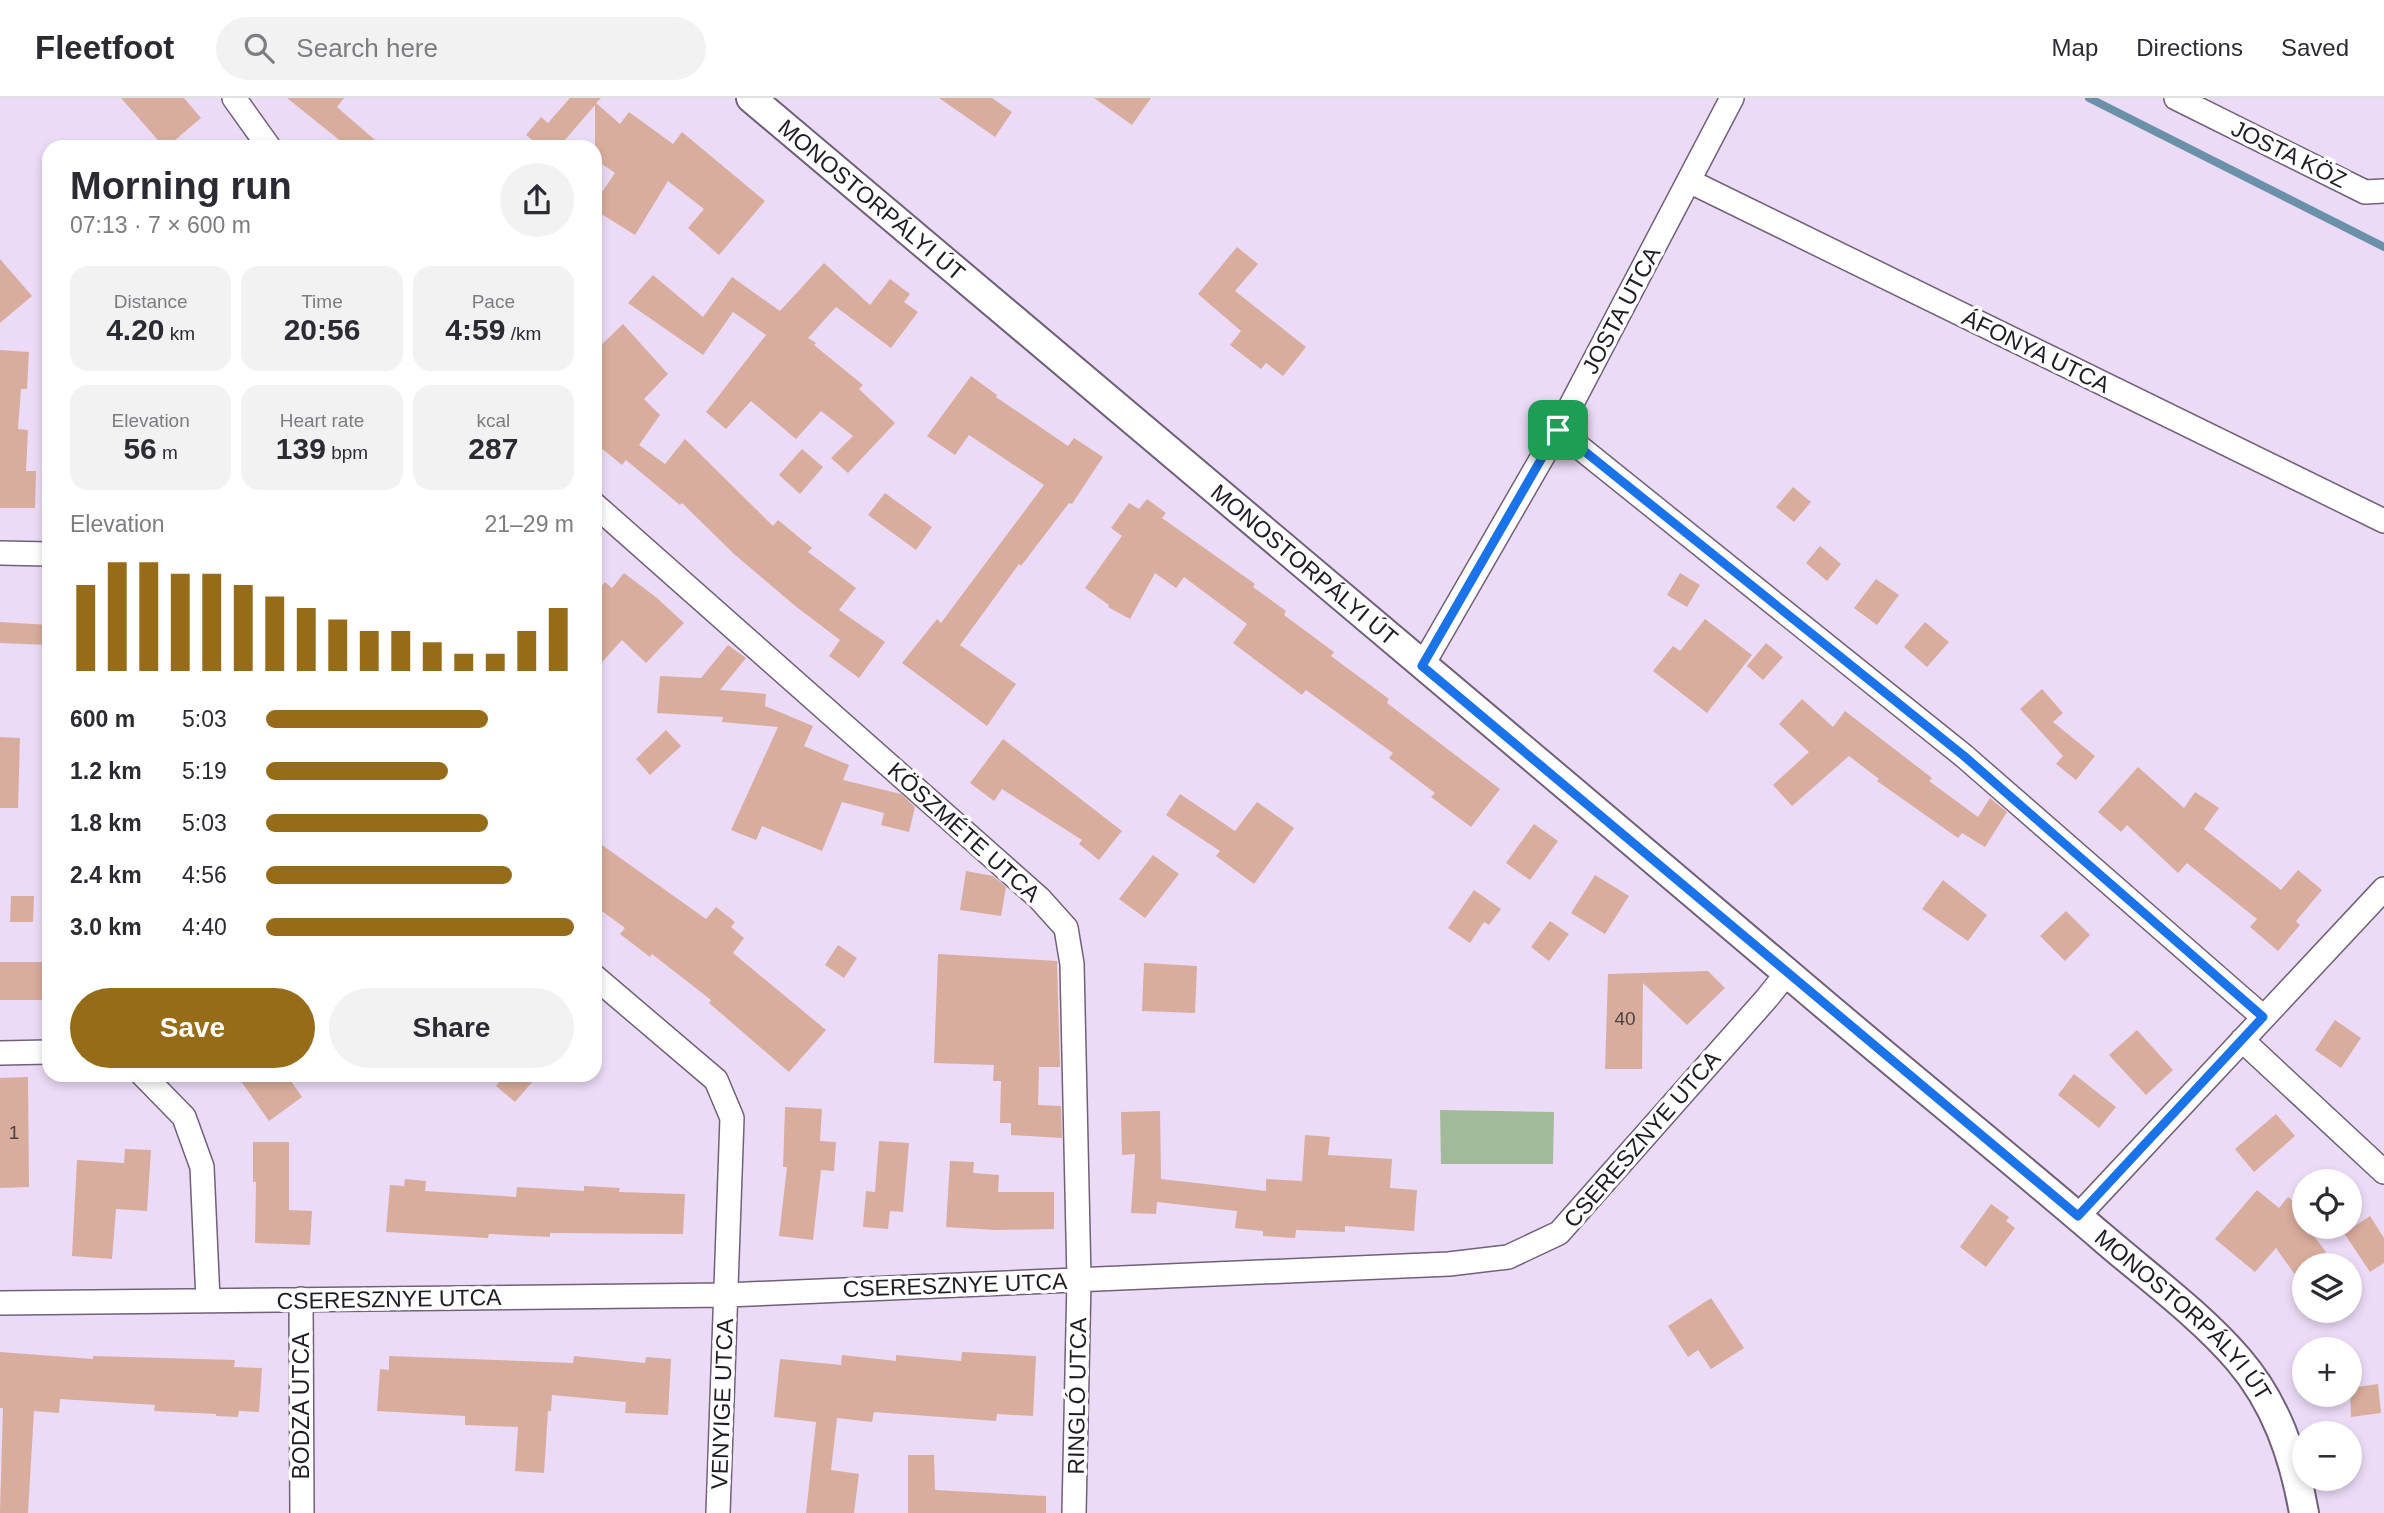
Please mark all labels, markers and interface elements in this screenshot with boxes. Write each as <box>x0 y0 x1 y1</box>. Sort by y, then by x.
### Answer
search box <box>216 17 706 80</box>
text: Fleetfoot <box>35 29 174 66</box>
icon: search <box>240 29 278 67</box>
text: Search here <box>296 33 438 63</box>
text: Map <box>2052 34 2098 61</box>
text: Directions <box>2136 34 2243 61</box>
text: Saved <box>2281 34 2349 61</box>
street label: MONOSTORPÁLYI ÚT <box>773 114 970 286</box>
street label: JOSTA KÖZ <box>2227 115 2351 193</box>
button: share <box>500 163 574 237</box>
text: Morning run <box>70 165 292 207</box>
text: 07:13 · 7 × 600 m <box>70 212 251 238</box>
street label: JOSTA UTCA <box>1577 241 1666 378</box>
text: Distance <box>114 291 188 312</box>
text: Time <box>301 291 343 312</box>
text: Pace <box>472 291 515 312</box>
street label: ÁFONYA UTCA <box>1958 304 2114 398</box>
text: 4.20 <box>106 313 165 346</box>
text: 20:56 <box>284 313 360 346</box>
text: 4:59 <box>445 313 505 346</box>
text: km <box>165 323 195 344</box>
text: /km <box>505 323 541 344</box>
pin <box>1528 400 1588 460</box>
text: Elevation <box>112 410 190 431</box>
text: Heart rate <box>280 410 364 431</box>
text: kcal <box>476 410 510 431</box>
icon: arrive <box>1539 411 1577 449</box>
text: 56 <box>123 432 157 465</box>
text: 139 <box>276 432 326 465</box>
text: 287 <box>468 432 518 465</box>
text: m <box>157 442 178 463</box>
text: bpm <box>326 442 368 463</box>
street label: MONOSTORPÁLYI ÚT <box>1206 479 1403 651</box>
text: Elevation <box>70 511 165 537</box>
text: 21–29 m <box>484 511 574 537</box>
text: 600 m <box>70 706 135 732</box>
text: 5:03 <box>182 706 227 732</box>
street label: KÖSZMÉTE UTCA <box>883 757 1046 908</box>
text: 1.2 km <box>70 758 142 784</box>
text: 5:19 <box>182 758 227 784</box>
text: 1.8 km <box>70 810 142 836</box>
text: 5:03 <box>182 810 227 836</box>
text: 2.4 km <box>70 862 142 888</box>
text: 4:56 <box>182 862 227 888</box>
text: 3.0 km <box>70 914 142 940</box>
text: 4:40 <box>182 914 227 940</box>
button: Save <box>70 988 315 1068</box>
button: Share <box>329 988 574 1068</box>
house number: 40 <box>1614 1008 1636 1029</box>
street label: CSERESZNYE UTCA <box>1558 1045 1726 1232</box>
house number: 1 <box>9 1122 19 1143</box>
map controls <box>2292 1169 2362 1491</box>
button: locate <box>2292 1169 2362 1239</box>
street label: MONOSTORPÁLYI ÚT <box>2090 1224 2277 1405</box>
button: layers <box>2292 1253 2362 1323</box>
street label: CSERESZNYE UTCA <box>842 1268 1068 1302</box>
street label: CSERESZNYE UTCA <box>276 1284 502 1314</box>
street label: VENYIGE UTCA <box>706 1317 738 1490</box>
street label: RINGLÓ UTCA <box>1063 1317 1091 1475</box>
street label: BODZA UTCA <box>288 1332 314 1479</box>
button: + <box>2292 1337 2362 1407</box>
button: − <box>2292 1421 2362 1491</box>

